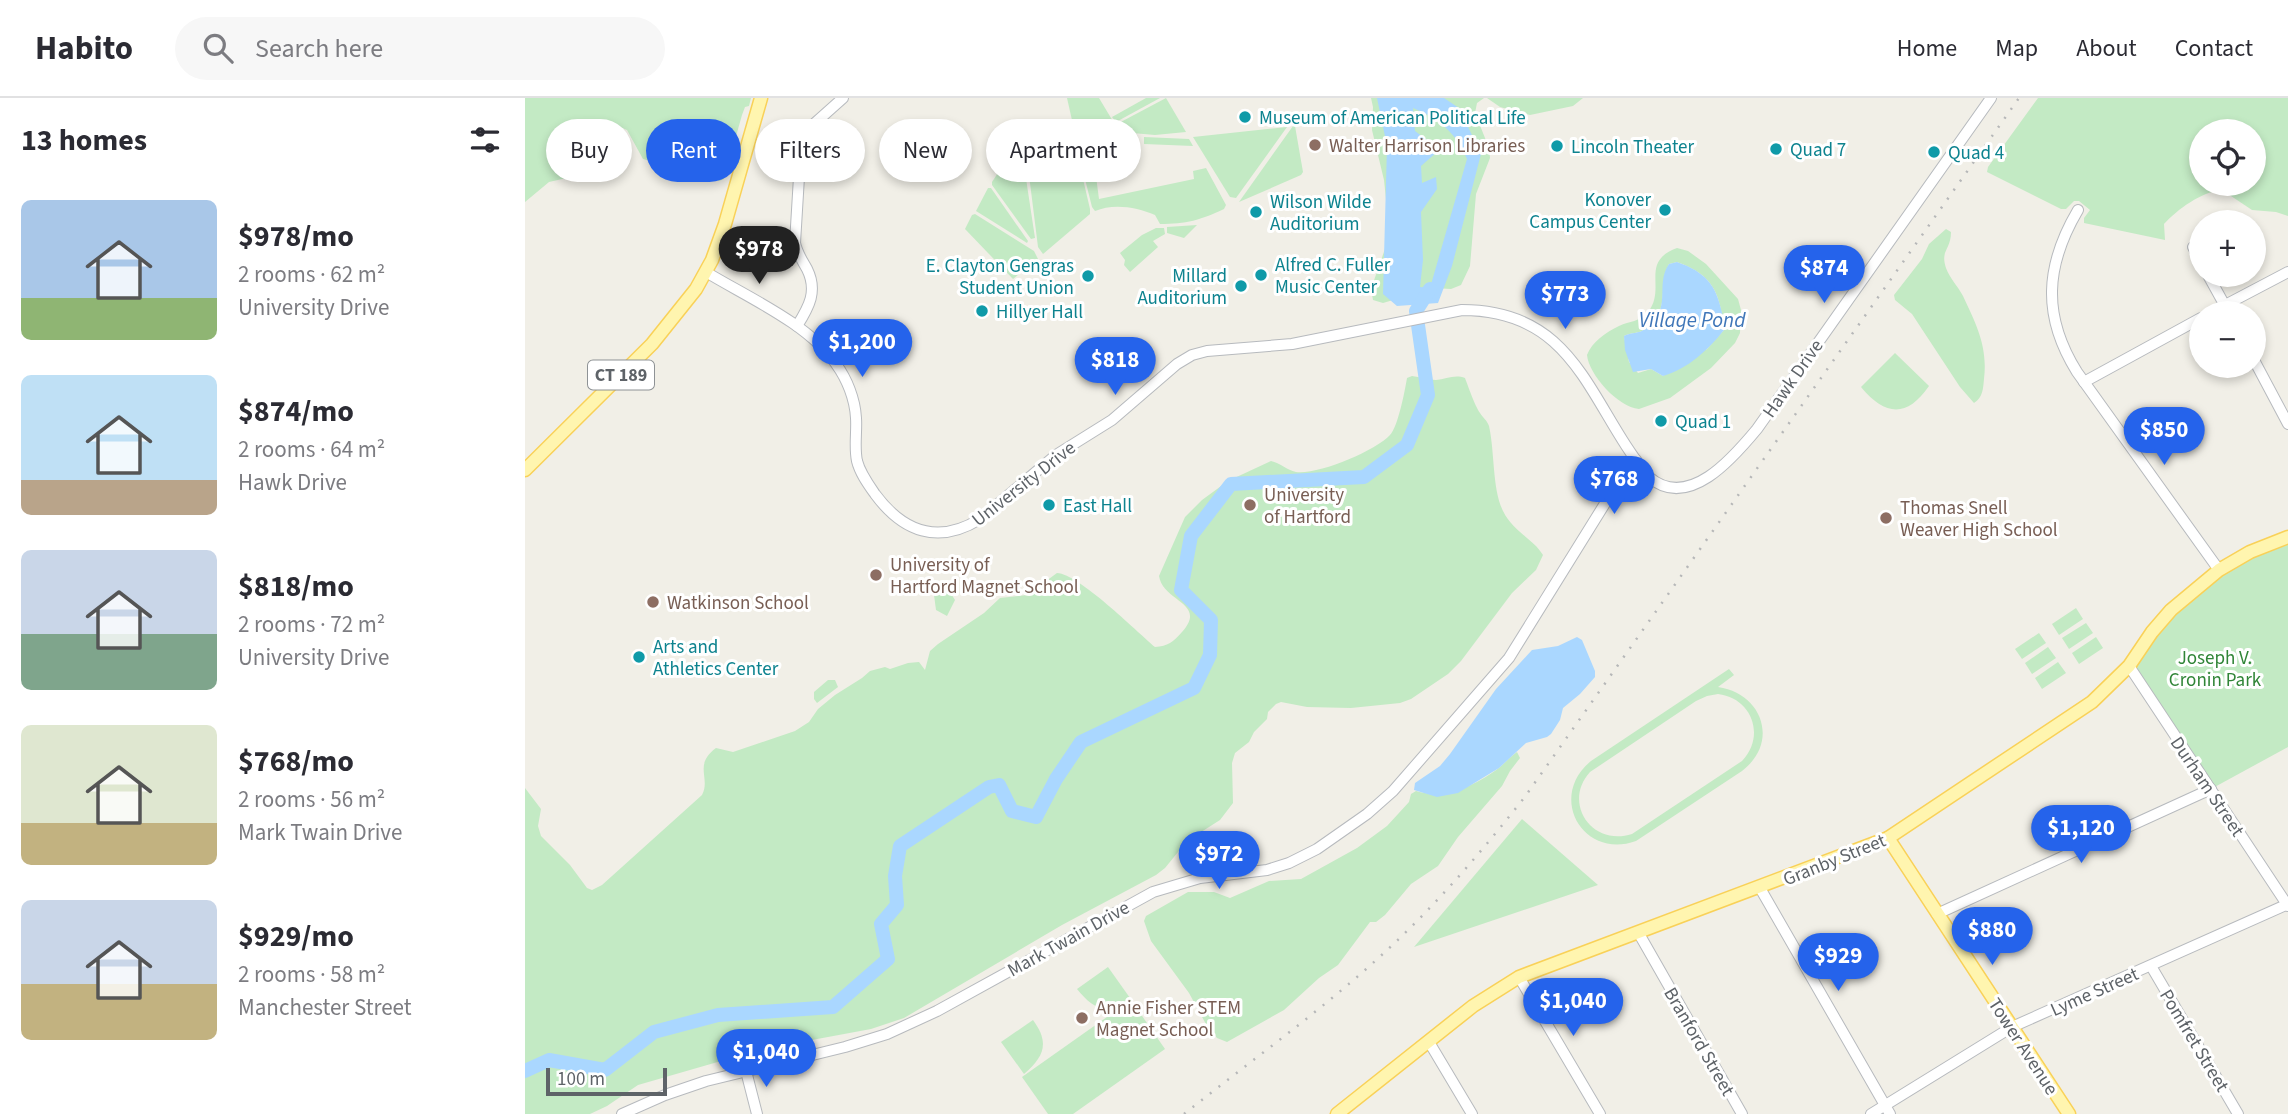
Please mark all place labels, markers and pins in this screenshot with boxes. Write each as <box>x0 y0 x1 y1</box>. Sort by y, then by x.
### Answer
place label: Museum of American Political Life <box>1259 105 1526 132</box>
marker: Museum of American Political Life <box>1237 109 1253 125</box>
place label: Walter Harrison Libraries <box>1329 133 1525 160</box>
place label: Lincoln Theater <box>1571 134 1694 161</box>
marker: Walter Harrison Libraries <box>1307 137 1323 153</box>
place label: Quad 7 <box>1790 137 1846 164</box>
marker: Lincoln Theater <box>1549 138 1565 154</box>
place label: Quad 4 <box>1948 140 2004 167</box>
marker: Quad 7 <box>1768 141 1784 157</box>
marker: Quad 4 <box>1926 144 1942 160</box>
place label: Konover Campus Center <box>1529 187 1651 236</box>
place label: Wilson Wilde Auditorium <box>1270 189 1371 238</box>
marker: Konover Campus Center <box>1657 202 1673 218</box>
marker: Wilson Wilde Auditorium <box>1248 204 1264 220</box>
pin: $978 <box>718 226 800 286</box>
pin: $874 <box>1783 246 1865 305</box>
place label: Alfred C. Fuller Music Center <box>1275 252 1391 301</box>
place label: E. Clayton Gengras Student Union <box>926 253 1074 302</box>
place label: Millard Auditorium <box>1137 263 1227 312</box>
marker: Alfred C. Fuller Music Center <box>1253 267 1269 283</box>
marker: E. Clayton Gengras Student Union <box>1080 268 1096 284</box>
pin: $773 <box>1524 272 1606 331</box>
marker: Millard Auditorium <box>1233 278 1249 294</box>
place label: Hillyer Hall <box>996 299 1083 326</box>
marker: Hillyer Hall <box>974 303 990 319</box>
pin: $1,200 <box>805 320 919 379</box>
pin: $818 <box>1074 338 1156 397</box>
pin: $850 <box>2123 408 2205 467</box>
place label: Quad 1 <box>1675 409 1731 436</box>
marker: Quad 1 <box>1653 413 1669 429</box>
pin: $768 <box>1573 456 1655 516</box>
place label: University of Hartford <box>1264 482 1351 531</box>
place label: East Hall <box>1063 493 1132 520</box>
place label: Thomas Snell Weaver High School <box>1900 495 2058 544</box>
marker: East Hall <box>1041 497 1057 513</box>
marker: University of Hartford <box>1242 497 1258 513</box>
marker: Thomas Snell Weaver High School <box>1878 510 1894 526</box>
place label: University of Hartford Magnet School <box>890 552 1079 601</box>
marker: University of Hartford Magnet School <box>868 567 884 583</box>
place label: Watkinson School <box>667 590 809 617</box>
marker: Watkinson School <box>645 594 661 610</box>
place label: Arts and Athletics Center <box>653 634 779 683</box>
marker: Arts and Athletics Center <box>631 649 647 665</box>
pin: $1,120 <box>2024 806 2138 865</box>
pin: $972 <box>1178 832 1260 891</box>
pin: $880 <box>1951 908 2033 967</box>
pin: $929 <box>1797 934 1879 993</box>
pin: $1,040 <box>1516 978 1630 1038</box>
place label: Annie Fisher STEM Magnet School <box>1096 995 1241 1044</box>
marker: Annie Fisher STEM Magnet School <box>1074 1010 1090 1026</box>
pin: $1,040 <box>709 1030 823 1089</box>

